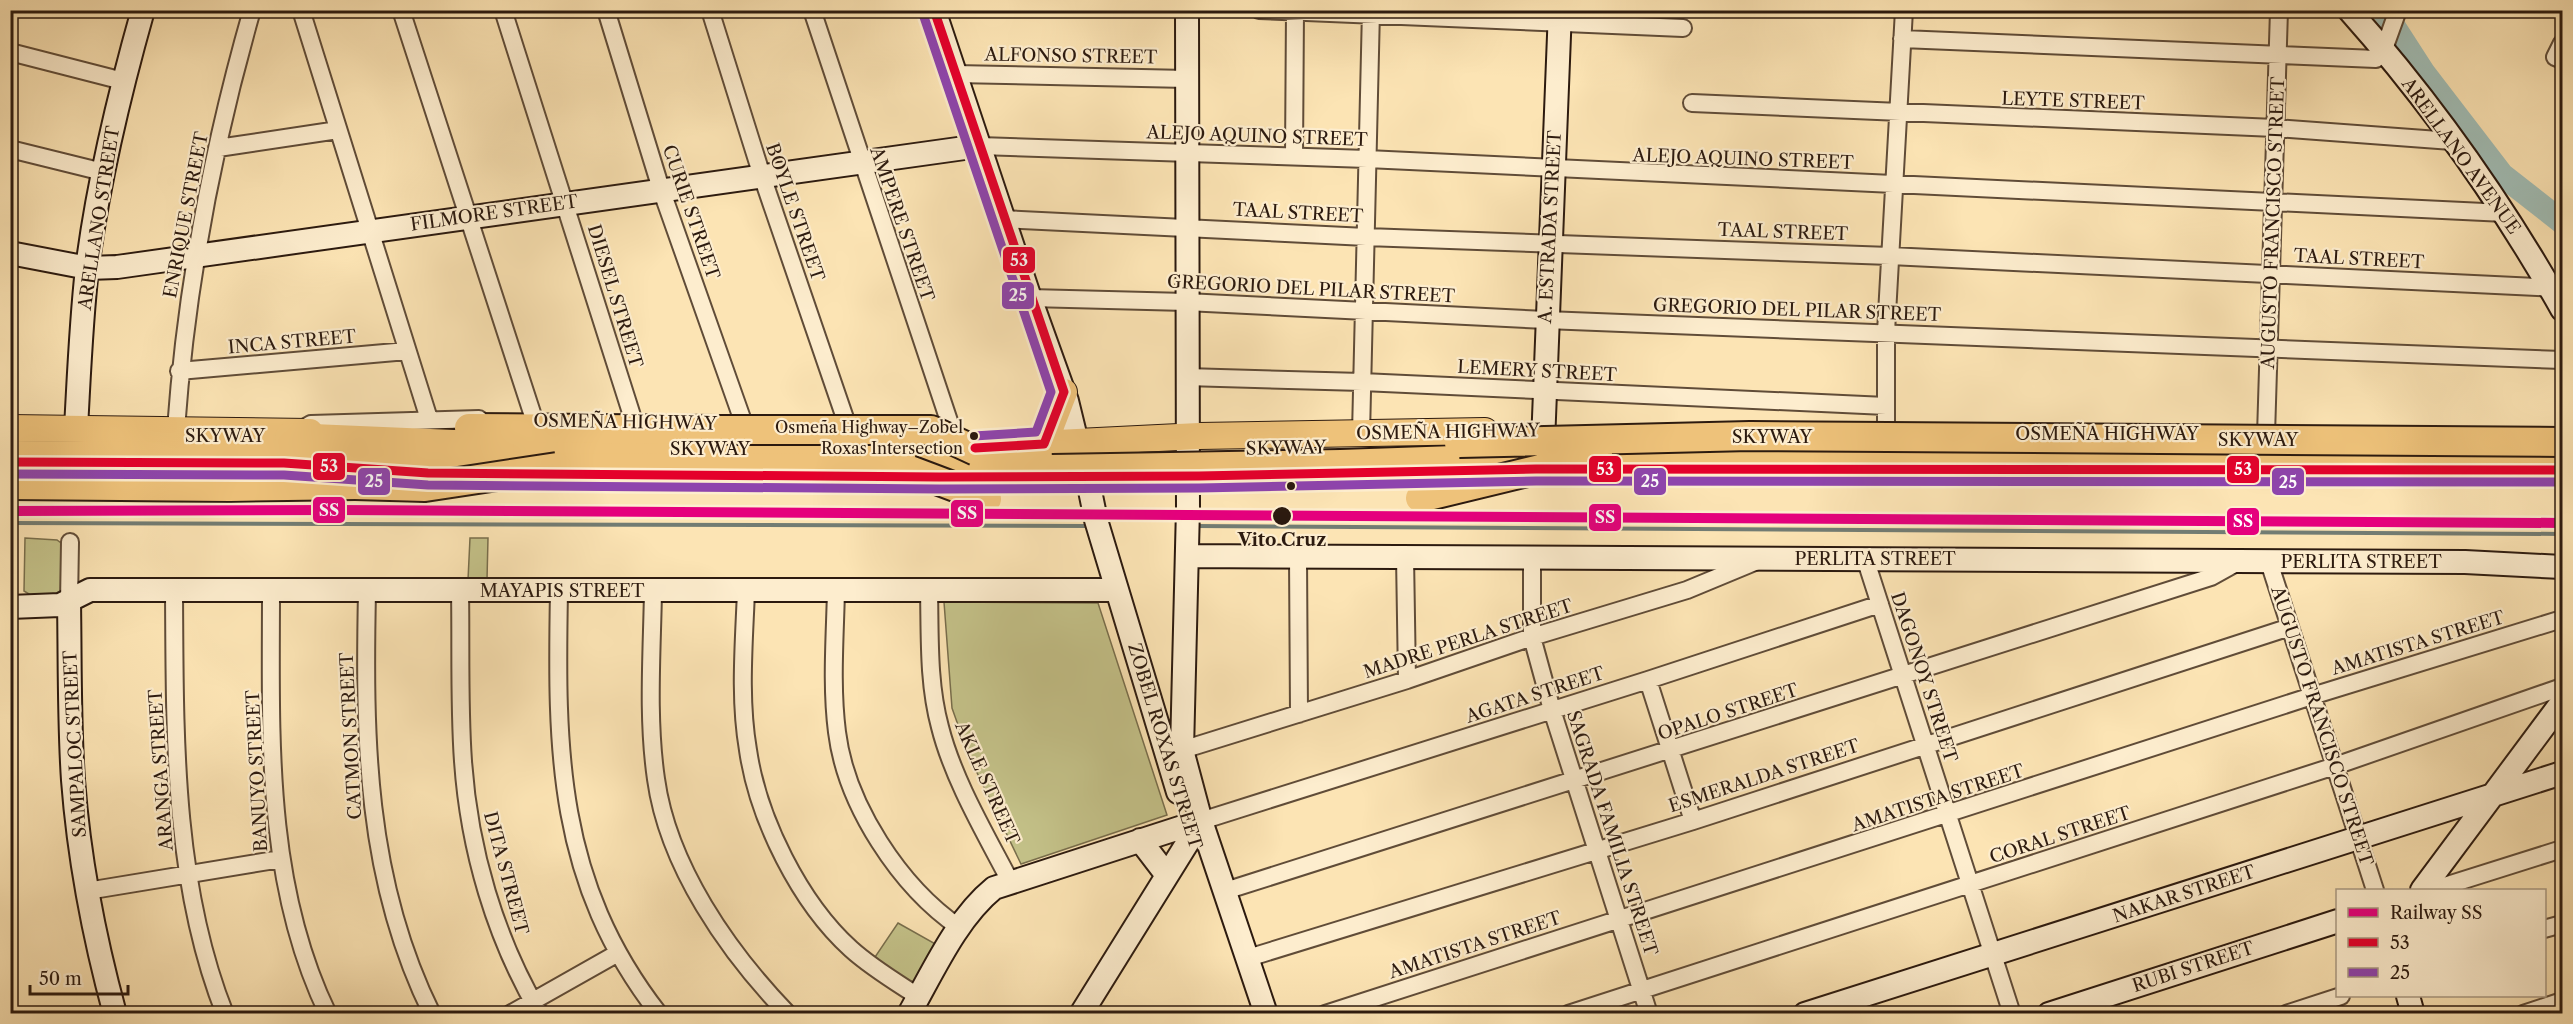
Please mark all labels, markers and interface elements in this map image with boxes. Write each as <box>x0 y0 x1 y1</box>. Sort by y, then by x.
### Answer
street label: ALFONSO STREET <box>983 43 1158 69</box>
street label: ARELLANO AVENUE <box>2396 73 2525 239</box>
street label: AUGUSTO FRANCISCO STREET <box>2257 76 2289 370</box>
street label: LEYTE STREET <box>2001 88 2146 115</box>
street label: ALEJO AQUINO STREET <box>1145 121 1369 151</box>
street label: ARELLANO STREET <box>73 124 124 313</box>
street label: A. ESTRADA STREET <box>1534 129 1566 325</box>
street label: ENRIQUE STREET <box>159 130 213 300</box>
street label: BOYLE STREET <box>761 140 829 284</box>
street label: CURIE STREET <box>658 142 724 283</box>
street label: AMPERE STREET <box>865 143 939 305</box>
street label: ALEJO AQUINO STREET <box>1631 144 1855 174</box>
street label: FILMORE STREET <box>409 190 580 236</box>
street label: TAAL STREET <box>1232 199 1364 227</box>
street label: TAAL STREET <box>1717 219 1849 245</box>
street label: DIESEL STREET <box>583 222 647 371</box>
street label: TAAL STREET <box>2293 245 2425 273</box>
line badge: 53 <box>1002 246 1036 274</box>
text: 53 <box>1010 250 1028 270</box>
street label: GREGORIO DEL PILAR STREET <box>1166 270 1456 308</box>
line badge: 25 <box>1001 281 1035 310</box>
text: 25 <box>1009 285 1027 305</box>
street label: GREGORIO DEL PILAR STREET <box>1653 294 1942 326</box>
street label: INCA STREET <box>227 325 357 359</box>
street label: LEMERY STREET <box>1457 356 1618 386</box>
street label: OSMEÑA HIGHWAY <box>533 407 718 435</box>
place label: Osmeña Highway–Zobel Roxas Intersection <box>775 417 963 458</box>
street label: OSMEÑA HIGHWAY <box>1356 417 1541 445</box>
street label: OSMEÑA HIGHWAY <box>2015 421 2200 445</box>
street label: SKYWAY <box>185 425 267 447</box>
street label: SKYWAY <box>1732 426 1814 448</box>
street label: SKYWAY <box>2218 429 2300 451</box>
marker: Osmeña Highway–Zobel Roxas Intersection <box>968 430 980 442</box>
street label: SKYWAY <box>1246 436 1328 460</box>
street label: SKYWAY <box>670 438 752 460</box>
line badge: 53 <box>312 452 346 481</box>
line badge: 53 <box>1588 455 1622 483</box>
line badge: 53 <box>2226 455 2260 484</box>
text: 53 <box>320 456 338 476</box>
text: 53 <box>1596 459 1614 479</box>
text: 53 <box>2234 459 2252 479</box>
line badge: 25 <box>357 467 391 496</box>
line badge: 25 <box>1633 467 1667 496</box>
line badge: 25 <box>2271 467 2305 496</box>
text: 25 <box>365 471 383 491</box>
text: 25 <box>1641 471 1659 491</box>
text: 25 <box>2279 472 2297 492</box>
unlabelled marker <box>1285 480 1297 492</box>
line badge: SS <box>312 496 346 524</box>
line badge: SS <box>950 499 984 528</box>
text: SS <box>319 500 339 520</box>
text: SS <box>957 503 977 523</box>
line badge: SS <box>1588 503 1622 532</box>
marker: Vito Cruz <box>1271 505 1293 527</box>
text: SS <box>1595 507 1615 527</box>
line badge: SS <box>2226 507 2260 536</box>
text: SS <box>2233 511 2253 531</box>
place label: Vito Cruz <box>1237 529 1326 551</box>
street label: PERLITA STREET <box>1794 548 1956 570</box>
street label: PERLITA STREET <box>2280 551 2442 573</box>
street label: MAYAPIS STREET <box>480 580 645 602</box>
street label: AUGUSTO FRANCISCO STREET <box>2266 583 2378 869</box>
street label: DAGONOY STREET <box>1886 589 1962 765</box>
street label: MADRE PERLA STREET <box>1361 595 1576 683</box>
street label: AMATISTA STREET <box>2328 606 2508 680</box>
street label: ZOBEL ROXAS STREET <box>1123 640 1207 852</box>
street label: SAMPALOC STREET <box>59 649 91 838</box>
street label: CATMON STREET <box>336 651 366 820</box>
street label: AGATA STREET <box>1462 662 1608 728</box>
street label: OPALO STREET <box>1655 679 1801 745</box>
street label: ARANGA STREET <box>144 688 178 853</box>
street label: BANUYO STREET <box>242 689 272 852</box>
street label: SAGRADA FAMILIA STREET <box>1562 708 1662 959</box>
street label: AKLE STREET <box>950 717 1024 848</box>
street label: ESMERALDA STREET <box>1666 735 1863 817</box>
street label: AMATISTA STREET <box>1848 760 2027 837</box>
street label: CORAL STREET <box>1987 802 2134 868</box>
street label: DITA STREET <box>479 809 533 937</box>
street label: NAKAR STREET <box>2110 860 2258 927</box>
legend <box>2336 889 2546 997</box>
text: Railway SS <box>2390 902 2483 924</box>
street label: AMATISTA STREET <box>1385 907 1564 984</box>
text: 53 <box>2390 932 2410 954</box>
street label: RUBI STREET <box>2129 937 2257 997</box>
scale bar <box>30 958 128 996</box>
text: 25 <box>2390 962 2410 984</box>
text: 50 m <box>39 968 82 990</box>

